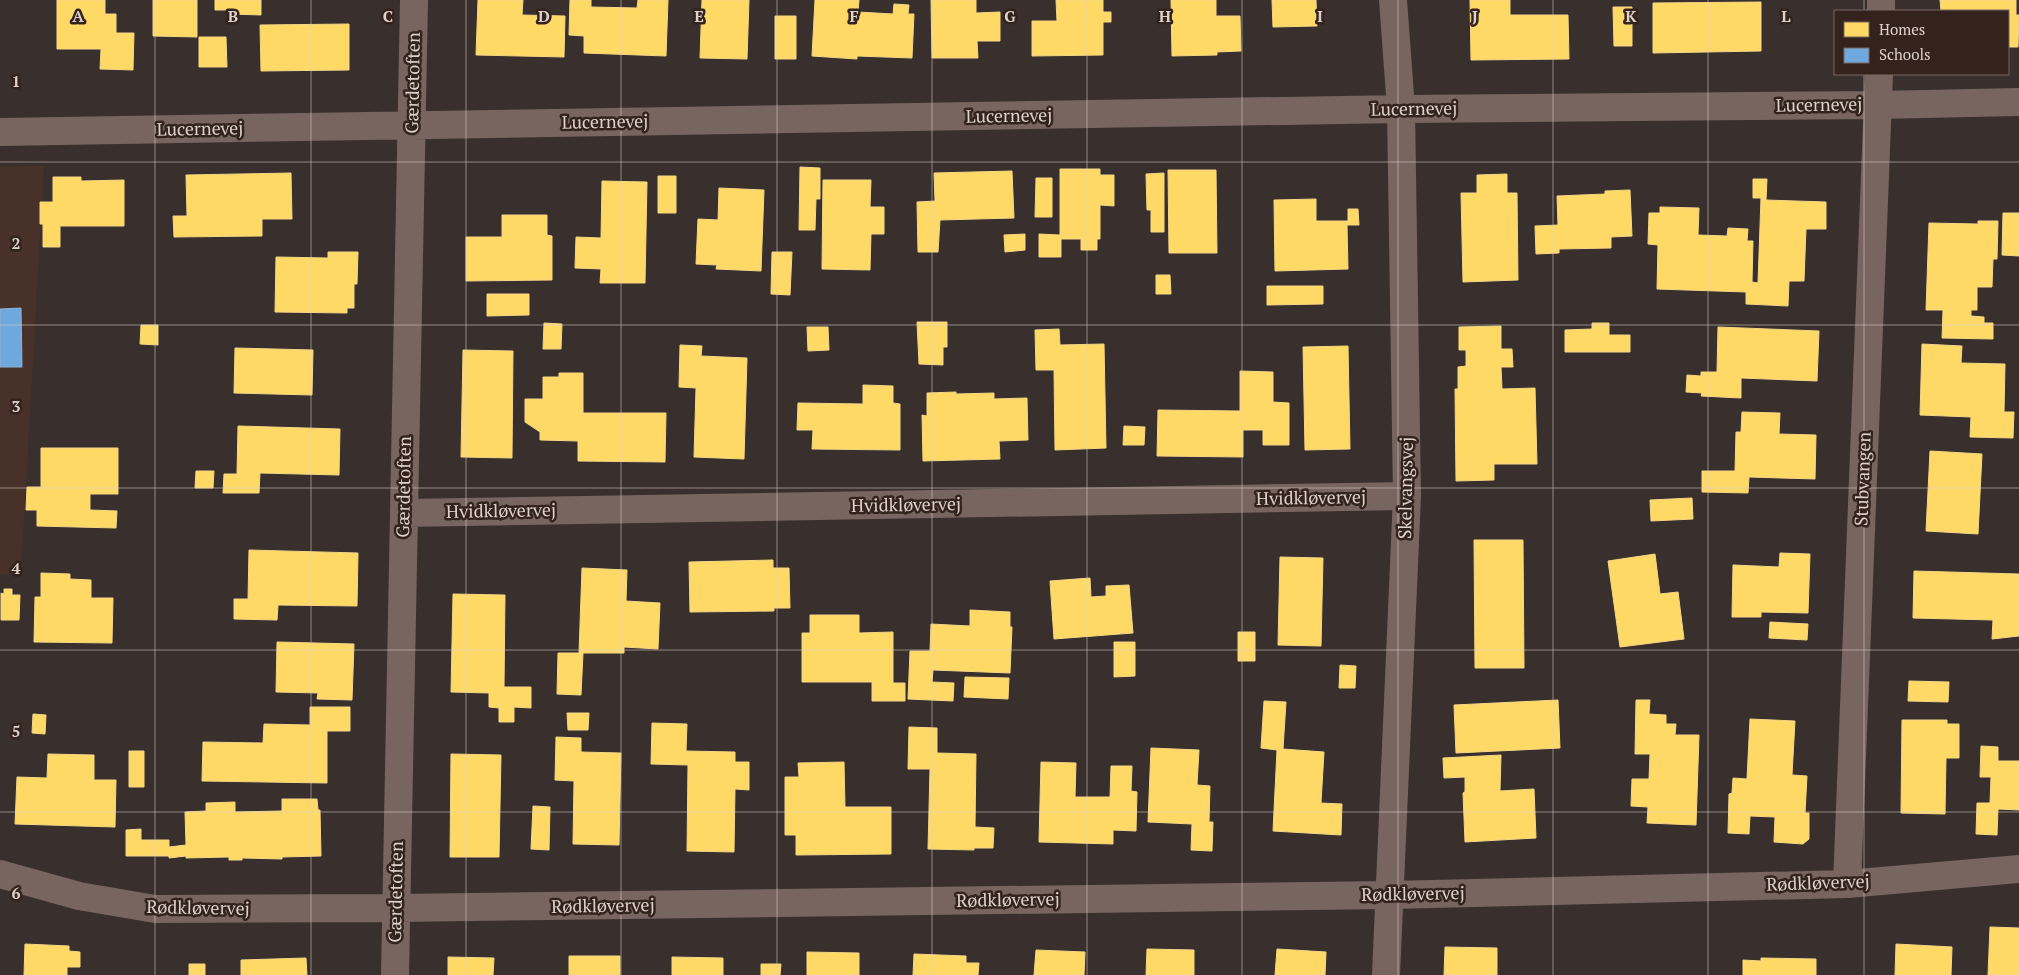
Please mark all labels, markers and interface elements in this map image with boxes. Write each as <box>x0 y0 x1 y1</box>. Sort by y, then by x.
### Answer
text: A <box>72 5 84 27</box>
text: B <box>228 5 238 27</box>
text: C <box>383 5 393 27</box>
text: D <box>538 5 550 27</box>
text: E <box>694 5 704 27</box>
text: F <box>849 5 859 27</box>
text: G <box>1004 5 1016 27</box>
text: H <box>1159 5 1171 27</box>
text: I <box>1317 5 1323 27</box>
text: J <box>1472 5 1478 27</box>
text: K <box>1625 5 1637 27</box>
text: L <box>1781 5 1791 27</box>
legend <box>1834 10 2009 75</box>
text: Homes <box>1879 19 1925 39</box>
street label: Gærdetoften <box>399 32 425 134</box>
text: Schools <box>1879 44 1930 64</box>
text: 1 <box>11 70 21 92</box>
street label: Lucernevej <box>1775 91 1863 117</box>
street label: Lucernevej <box>1370 95 1458 121</box>
street label: Lucernevej <box>965 102 1053 128</box>
street label: Lucernevej <box>561 108 649 134</box>
street label: Lucernevej <box>156 115 244 141</box>
text: 2 <box>11 232 21 254</box>
text: 3 <box>11 395 21 417</box>
street label: Stubvangen <box>1848 431 1876 526</box>
street label: Gærdetoften <box>390 436 416 538</box>
street label: Skelvangsvej <box>1392 437 1418 539</box>
street label: Hvidkløvervej <box>1256 484 1366 510</box>
street label: Hvidkløvervej <box>851 491 961 517</box>
street label: Hvidkløvervej <box>446 497 556 523</box>
text: 4 <box>11 557 21 579</box>
text: 5 <box>11 720 21 742</box>
street label: Gærdetoften <box>382 841 408 943</box>
street label: Rødkløvervej <box>1766 868 1870 896</box>
street label: Rødkløvervej <box>1361 880 1465 906</box>
text: 6 <box>11 882 21 904</box>
street label: Rødkløvervej <box>956 886 1060 912</box>
street label: Rødkløvervej <box>551 892 655 918</box>
street label: Rødkløvervej <box>146 894 250 920</box>

